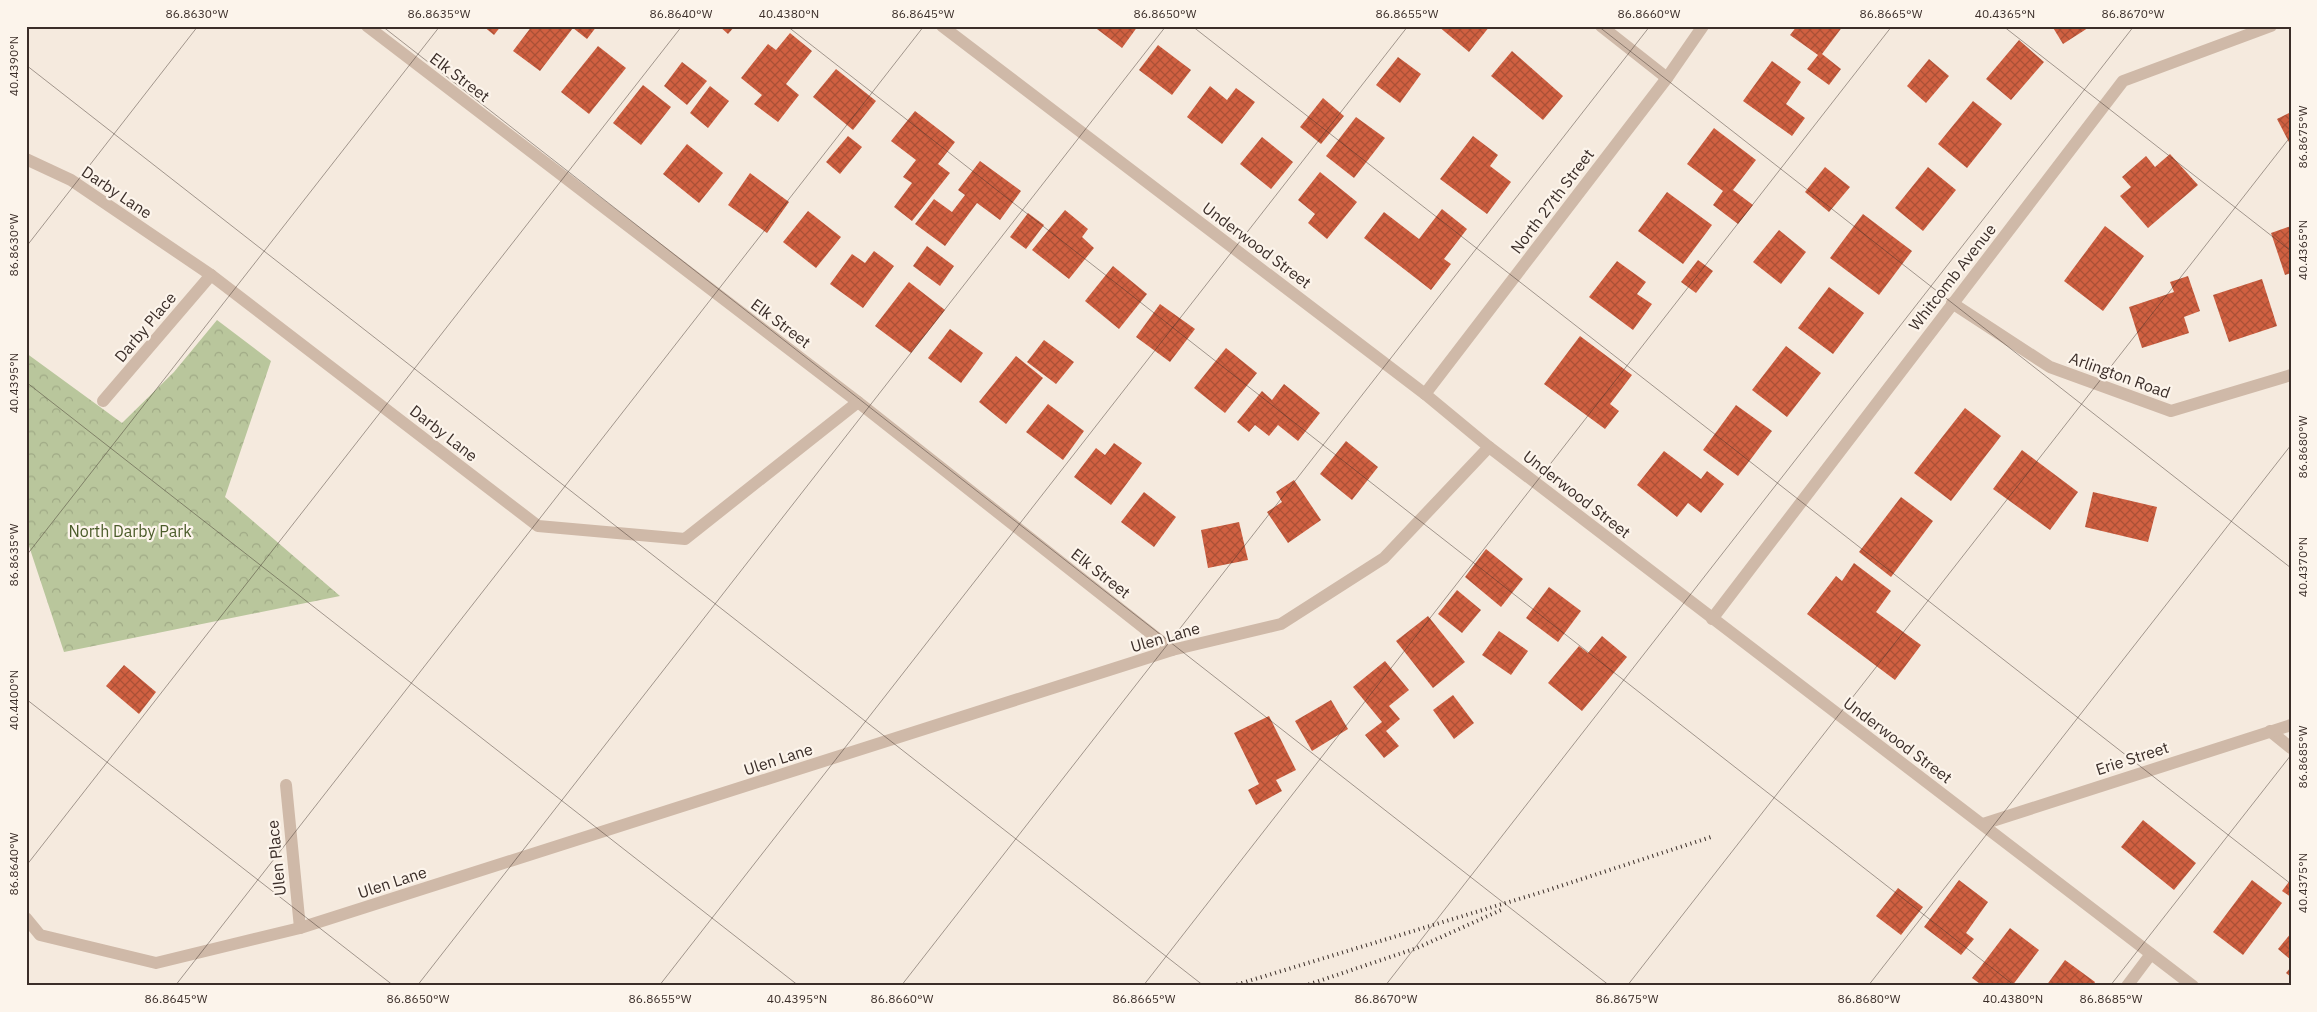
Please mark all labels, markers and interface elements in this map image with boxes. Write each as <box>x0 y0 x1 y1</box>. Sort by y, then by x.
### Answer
text: 86.8630°W <box>166 6 229 21</box>
text: 86.8635°W <box>408 6 471 21</box>
text: 86.8640°W <box>650 6 713 21</box>
text: 40.4380°N <box>759 6 819 21</box>
text: 86.8645°W <box>892 6 955 21</box>
text: 86.8650°W <box>1134 6 1197 21</box>
text: 86.8655°W <box>1376 6 1439 21</box>
text: 86.8660°W <box>1618 6 1681 21</box>
text: 86.8665°W <box>1860 6 1923 21</box>
text: 40.4365°N <box>1975 6 2035 21</box>
text: 86.8670°W <box>2102 6 2165 21</box>
text: 40.4390°N <box>6 36 21 96</box>
street label: Elk Street <box>426 48 494 106</box>
text: 86.8675°W <box>2295 105 2310 168</box>
street label: North 27th Street <box>1506 145 1598 257</box>
street label: Darby Lane <box>78 161 156 223</box>
street label: Underwood Street <box>1199 198 1315 292</box>
text: 86.8630°W <box>6 213 21 276</box>
street label: Whitcomb Avenue <box>1904 219 2000 334</box>
text: 40.4365°N <box>2295 220 2310 280</box>
street label: Darby Place <box>110 288 180 366</box>
street label: Elk Street <box>747 294 815 352</box>
street label: Arlington Road <box>2067 347 2173 403</box>
text: 40.4395°N <box>6 353 21 413</box>
street label: Darby Lane <box>406 400 482 466</box>
text: 86.8680°W <box>2295 415 2310 478</box>
street label: Underwood Street <box>1519 446 1635 542</box>
park label: North Darby Park <box>68 521 192 541</box>
text: 86.8635°W <box>6 523 21 586</box>
text: 40.4370°N <box>2295 537 2310 597</box>
street label: Elk Street <box>1067 544 1135 602</box>
street label: Ulen Lane <box>1128 618 1202 656</box>
text: 40.4400°N <box>6 670 21 730</box>
street label: Underwood Street <box>1840 693 1956 787</box>
text: 86.8685°W <box>2295 725 2310 788</box>
street label: Erie Street <box>2093 737 2171 779</box>
street label: Ulen Lane <box>741 738 815 780</box>
street label: Ulen Place <box>262 819 290 897</box>
text: 86.8640°W <box>6 832 21 895</box>
text: 40.4375°N <box>2295 853 2310 913</box>
street label: Ulen Lane <box>355 861 429 903</box>
text: 86.8645°W <box>145 991 208 1006</box>
text: 86.8650°W <box>387 991 450 1006</box>
text: 86.8655°W <box>629 991 692 1006</box>
text: 40.4395°N <box>767 991 827 1006</box>
text: 86.8660°W <box>871 991 934 1006</box>
text: 86.8665°W <box>1113 991 1176 1006</box>
text: 86.8670°W <box>1355 991 1418 1006</box>
text: 86.8675°W <box>1596 991 1659 1006</box>
text: 86.8680°W <box>1838 991 1901 1006</box>
text: 40.4380°N <box>1983 991 2043 1006</box>
text: 86.8685°W <box>2080 991 2143 1006</box>

